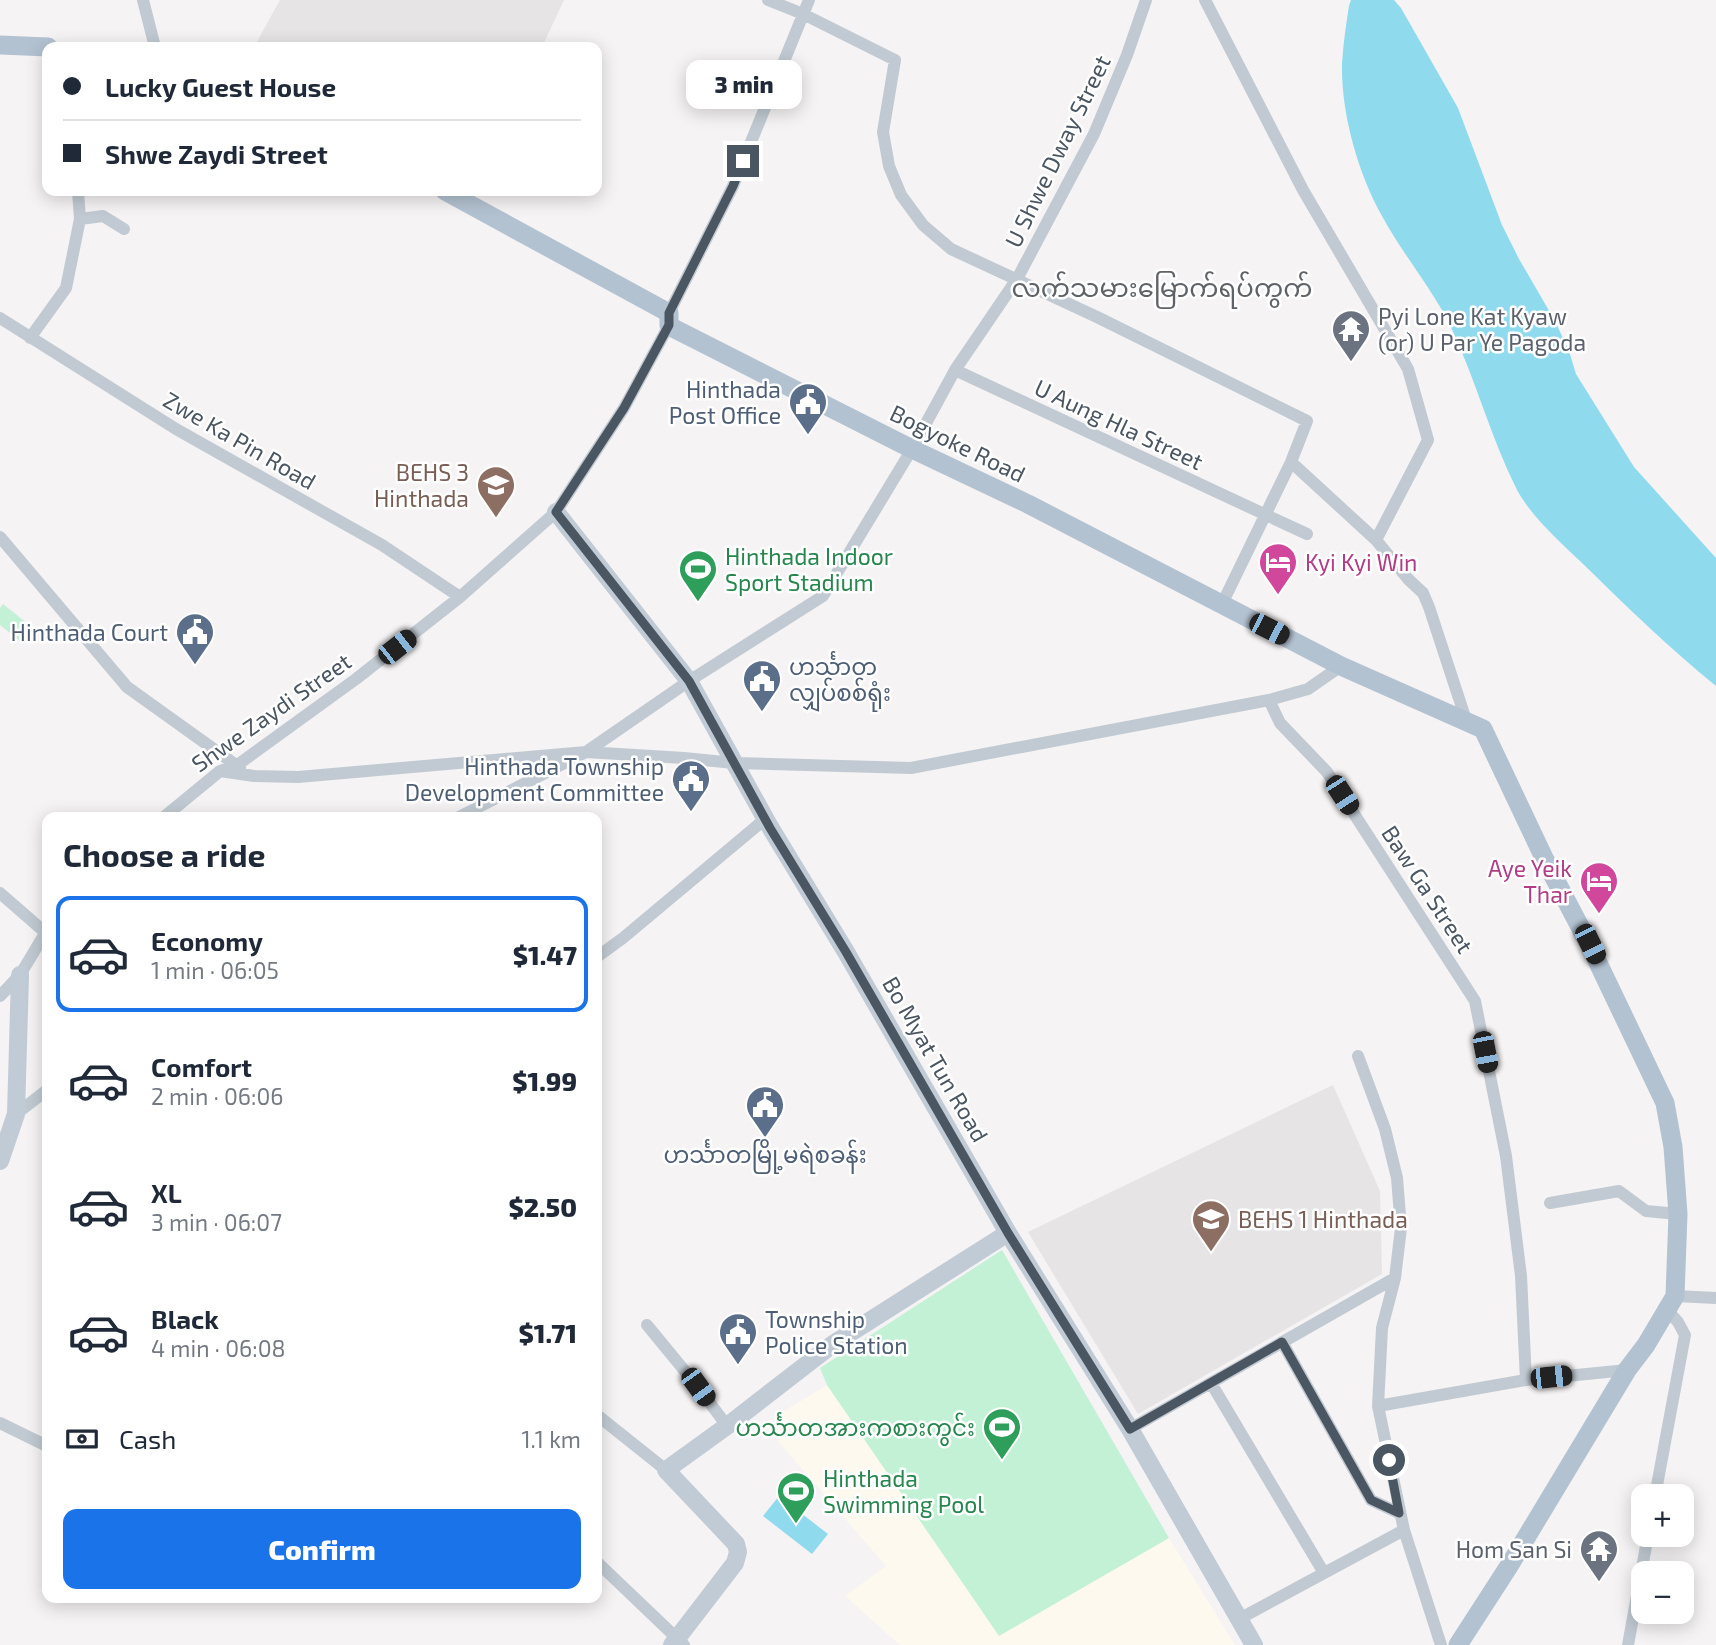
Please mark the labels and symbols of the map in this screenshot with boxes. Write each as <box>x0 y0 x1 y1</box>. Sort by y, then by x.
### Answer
street label: U Shwe Dway Street <box>998 50 1116 252</box>
callout: 3 min <box>685 60 801 108</box>
route end <box>727 145 759 177</box>
district label: လက်သမားမြောက်ရပ်ကွက် <box>1012 271 1312 309</box>
place label: Pyi Lone Kat Kyaw (or) U Par Ye Pagoda <box>1378 302 1586 356</box>
temple icon: Pyi Lone Kat Kyaw (or) U Par Ye Pagoda <box>1330 308 1372 363</box>
street label: U Aung Hla Street <box>1030 373 1208 475</box>
place label: Hinthada Post Office <box>669 375 781 429</box>
public building icon: Hinthada Post Office <box>787 381 829 436</box>
street label: Zwe Ka Pin Road <box>159 385 321 495</box>
street label: Bogyoke Road <box>886 398 1030 488</box>
place label: BEHS 3 Hinthada <box>374 458 469 512</box>
school or university icon: BEHS 3 Hinthada <box>475 464 517 519</box>
hotel icon: Kyi Kyi Win <box>1257 541 1299 596</box>
place label: Hinthada Indoor Sport Stadium <box>725 542 893 596</box>
sports icon: Hinthada Indoor Sport Stadium <box>677 548 719 603</box>
place label: Kyi Kyi Win <box>1305 548 1417 576</box>
car <box>1246 610 1293 648</box>
public building icon: Hinthada Court <box>174 611 216 666</box>
place label: Hinthada Court <box>11 618 168 646</box>
car <box>374 626 421 668</box>
street label: Shwe Zaydi Street <box>186 646 356 777</box>
place label: ဟင်္သာတ လျှပ်စစ်ရုံး <box>789 651 891 712</box>
public building icon: ဟင်္သာတ လျှပ်စစ်ရုံး <box>741 658 783 713</box>
place label: Hinthada Township Development Committee <box>405 752 664 806</box>
public building icon: Hinthada Township Development Committee <box>670 758 712 813</box>
car <box>1322 772 1363 818</box>
street label: Baw Ga Street <box>1376 820 1480 958</box>
place label: Aye Yeik Thar <box>1488 854 1572 908</box>
hotel icon: Aye Yeik Thar <box>1578 860 1620 915</box>
car <box>1572 921 1609 967</box>
street label: Bo Myat Tun Road <box>877 971 995 1147</box>
car <box>1471 1029 1500 1075</box>
public building icon: ဟင်္သာတမြို့မရဲစခန်း <box>744 1084 786 1139</box>
place label: ဟင်္သာတမြို့မရဲစခန်း <box>663 1139 867 1174</box>
school or university icon: BEHS 1 Hinthada <box>1190 1198 1232 1253</box>
place label: BEHS 1 Hinthada <box>1238 1205 1408 1233</box>
place label: Township Police Station <box>765 1305 908 1359</box>
public building icon: Township Police Station <box>717 1311 759 1366</box>
car <box>678 1364 719 1410</box>
car <box>1530 1364 1573 1390</box>
sports icon: ဟင်္သာတအားကစားကွင်း <box>981 1406 1023 1461</box>
place label: ဟင်္သာတအားကစားကွင်း <box>735 1412 975 1446</box>
route start <box>1373 1444 1405 1476</box>
place label: Hinthada Swimming Pool <box>823 1464 984 1518</box>
sports icon: Hinthada Swimming Pool <box>775 1470 817 1525</box>
temple icon: Hom San Si <box>1578 1528 1620 1583</box>
place label: Hom San Si <box>1456 1535 1572 1563</box>

